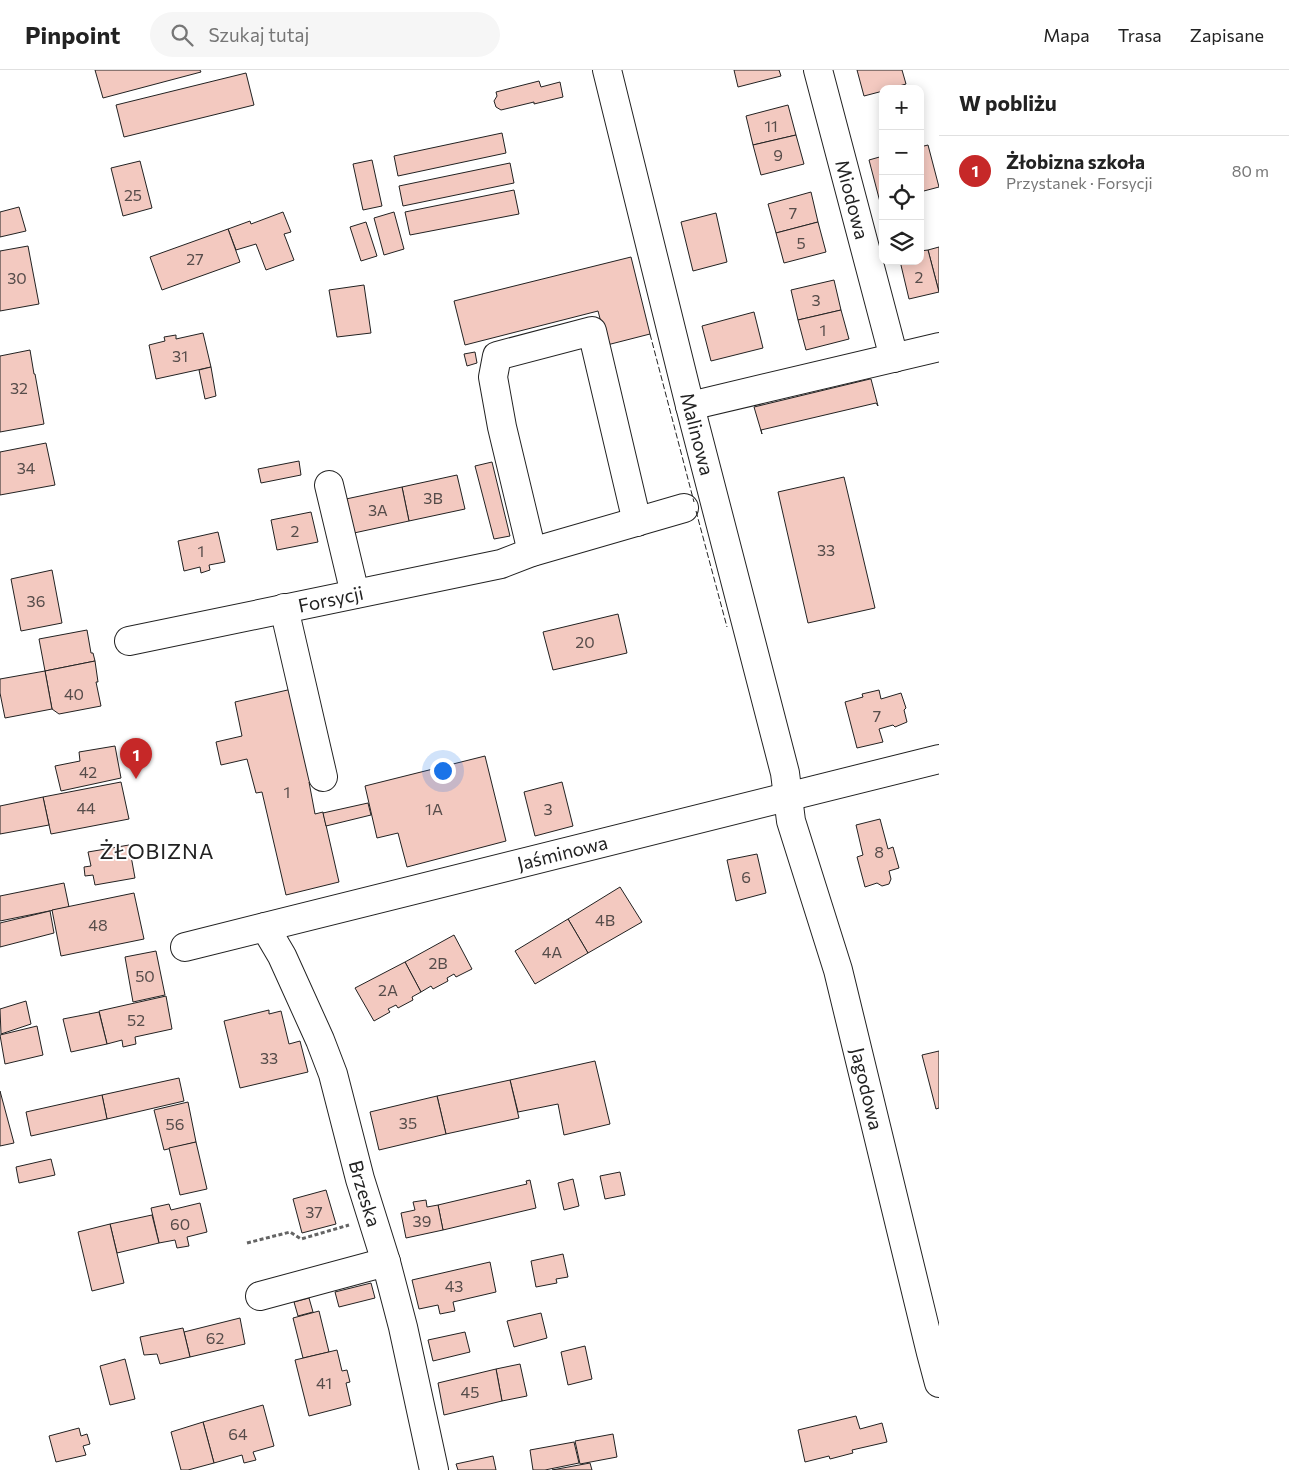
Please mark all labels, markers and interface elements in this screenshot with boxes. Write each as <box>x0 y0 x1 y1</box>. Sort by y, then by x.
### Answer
search box <box>150 12 500 57</box>
text: Pinpoint <box>25 20 120 49</box>
icon: search <box>168 21 196 49</box>
text: Szukaj tutaj <box>208 23 309 46</box>
text: Mapa <box>1043 24 1090 46</box>
text: Trasa <box>1118 24 1162 46</box>
text: Zapisane <box>1190 24 1264 46</box>
map controls <box>879 85 924 265</box>
button: + <box>879 85 924 130</box>
text: W pobliżu <box>959 90 1057 115</box>
house number: 11 <box>764 116 778 135</box>
button: − <box>879 130 924 175</box>
house number: 9 <box>773 145 783 164</box>
text: Żłobizna szkoła <box>1006 150 1145 173</box>
street label: Miodowa <box>831 157 874 242</box>
text: 1 <box>971 161 979 180</box>
text: 80 m <box>1232 161 1269 180</box>
text: Przystanek · Forsycji <box>1006 173 1153 192</box>
button: locate <box>879 175 924 220</box>
house number: 25 <box>124 185 142 204</box>
house number: 7 <box>789 203 797 222</box>
button: layers <box>879 220 924 265</box>
house number: 5 <box>796 233 806 252</box>
house number: 27 <box>186 249 204 268</box>
house number: 2 <box>915 267 924 286</box>
house number: 30 <box>7 268 27 287</box>
house number: 3 <box>811 290 821 309</box>
house number: 1 <box>820 320 826 339</box>
house number: 31 <box>172 346 188 365</box>
house number: 32 <box>10 378 28 397</box>
street label: Malinowa <box>676 390 719 478</box>
house number: 34 <box>17 458 36 477</box>
house number: 3B <box>423 488 443 507</box>
house number: 3A <box>368 500 388 519</box>
house number: 2 <box>291 521 300 540</box>
house number: 33 <box>817 540 835 559</box>
house number: 1 <box>198 541 204 560</box>
street label: Forsycji <box>296 581 365 617</box>
house number: 36 <box>27 591 45 610</box>
house number: 20 <box>575 632 595 651</box>
house number: 40 <box>64 684 84 703</box>
house number: 7 <box>873 706 881 725</box>
pin: 1 <box>120 738 152 779</box>
your location <box>430 758 456 784</box>
house number: 42 <box>79 762 97 781</box>
house number: 1 <box>284 782 290 801</box>
house number: 44 <box>76 798 96 817</box>
house number: 1A <box>425 799 443 818</box>
house number: 3 <box>543 799 553 818</box>
street label: Jaśminowa <box>515 830 610 875</box>
district label: ŻŁOBIZNA <box>100 838 214 863</box>
house number: 8 <box>874 842 884 861</box>
house number: 6 <box>741 867 751 886</box>
house number: 4B <box>595 910 615 929</box>
house number: 48 <box>88 915 108 934</box>
house number: 4A <box>542 942 562 961</box>
house number: 2B <box>428 953 448 972</box>
house number: 50 <box>135 966 155 985</box>
house number: 2A <box>378 980 398 999</box>
house number: 52 <box>127 1010 145 1029</box>
street label: Jagodowa <box>846 1045 888 1132</box>
house number: 33 <box>260 1048 278 1067</box>
house number: 35 <box>399 1113 417 1132</box>
house number: 56 <box>166 1114 184 1133</box>
street label: Brzeska <box>345 1158 386 1230</box>
house number: 37 <box>305 1202 323 1221</box>
house number: 39 <box>413 1211 431 1230</box>
house number: 60 <box>170 1214 190 1233</box>
house number: 43 <box>445 1276 463 1295</box>
house number: 62 <box>206 1328 224 1347</box>
house number: 41 <box>316 1373 332 1392</box>
house number: 45 <box>461 1382 479 1401</box>
house number: 64 <box>228 1424 248 1443</box>

